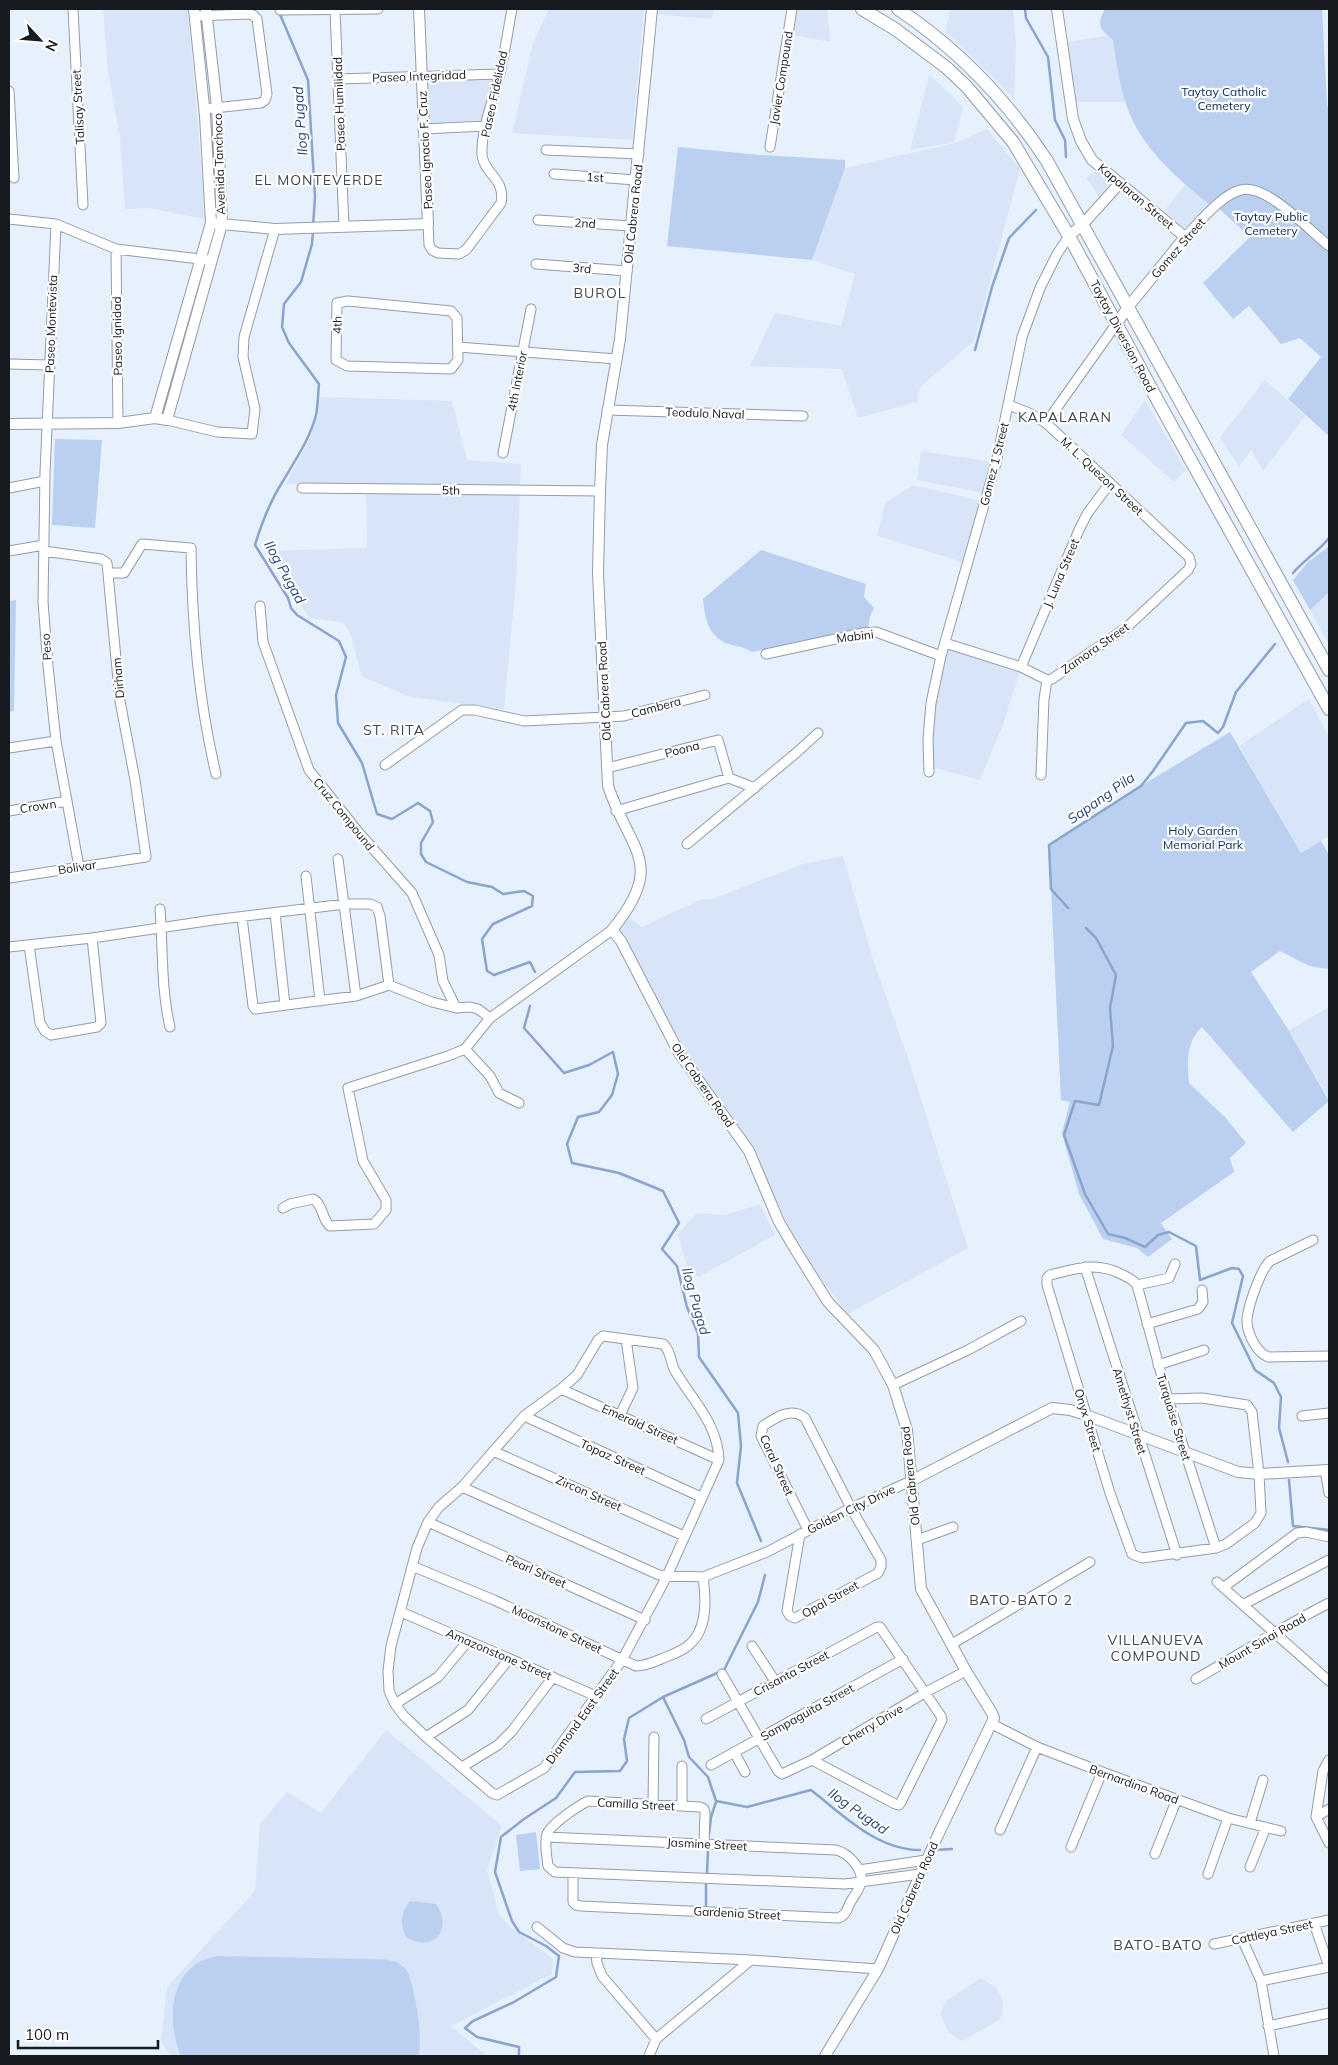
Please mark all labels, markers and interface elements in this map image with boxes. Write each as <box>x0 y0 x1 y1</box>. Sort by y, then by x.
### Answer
north arrow <box>15 15 65 65</box>
street label: Javier Compound <box>766 30 796 126</box>
text: N <box>41 37 62 54</box>
street label: Paseo Fidelidad <box>478 49 510 139</box>
street label: Paseo Humilidad <box>330 57 348 151</box>
street label: Paseo Integridad <box>372 67 466 85</box>
street label: Talisay Street <box>69 69 87 145</box>
park label: Taytay Catholic Cemetery <box>1181 84 1267 113</box>
water label: Ilog Pugad <box>289 85 311 156</box>
street label: Paseo Ignacio F. Cruz <box>414 90 436 210</box>
street label: Avenida Tanchoco <box>210 113 228 215</box>
street label: Kapalaran Street <box>1095 160 1177 232</box>
street label: Old Cabrera Road <box>620 164 646 264</box>
street label: 1st <box>586 169 604 185</box>
district label: EL MONTEVERDE <box>255 171 383 189</box>
park label: Taytay Public Cemetery <box>1234 209 1308 238</box>
street label: 2nd <box>574 215 596 231</box>
street label: Gomez Street <box>1148 215 1208 281</box>
street label: 3rd <box>572 260 592 276</box>
street label: Paseo Montevista <box>42 275 60 373</box>
street label: Taytay Diversion Road <box>1087 277 1159 395</box>
district label: BUROL <box>574 284 626 302</box>
street label: Paseo Ignidad <box>109 296 125 376</box>
street label: 4th <box>329 316 345 334</box>
street label: 4th Interior <box>504 349 530 412</box>
street label: Teodulo Naval <box>665 404 745 422</box>
district label: KAPALARAN <box>1018 408 1112 426</box>
street label: Gomez 1 Street <box>976 421 1012 507</box>
street label: M. L. Quezon Street <box>1057 434 1147 518</box>
street label: 5th <box>442 482 460 498</box>
street label: J. Luna Street <box>1040 536 1082 610</box>
water label: Ilog Pugad <box>260 537 310 607</box>
street label: Zamora Street <box>1058 619 1132 677</box>
street label: Mabini <box>835 626 875 646</box>
street label: Peso <box>38 633 54 661</box>
street label: Old Cabrera Road <box>594 641 614 741</box>
street label: Dirham <box>109 657 127 699</box>
street label: Cambera <box>629 693 683 721</box>
district label: ST. RITA <box>363 721 425 739</box>
street label: Poona <box>663 737 701 761</box>
water label: Sapang Pila <box>1064 768 1138 828</box>
street label: Cruz Compound <box>310 775 378 853</box>
street label: Crown <box>19 796 57 816</box>
park label: Holy Garden Memorial Park <box>1163 823 1244 852</box>
street label: Bolivar <box>57 856 98 877</box>
street label: Old Cabrera Road <box>668 1040 738 1130</box>
water label: Ilog Pugad <box>678 1265 714 1337</box>
street label: Amethyst Street <box>1110 1366 1150 1456</box>
street label: Turquoise Street <box>1154 1372 1194 1462</box>
street label: Onyx Street <box>1071 1387 1105 1453</box>
street label: Emerald Street <box>599 1400 681 1448</box>
street label: Old Cabrera Road <box>897 1426 923 1526</box>
street label: Coral Street <box>757 1432 797 1498</box>
street label: Topaz Street <box>578 1436 648 1478</box>
street label: Zircon Street <box>554 1472 624 1514</box>
street label: Golden City Drive <box>804 1481 898 1537</box>
street label: Pearl Street <box>503 1551 569 1591</box>
street label: Opal Street <box>799 1577 861 1621</box>
district label: BATO-BATO 2 <box>969 1591 1073 1609</box>
street label: Moonstone Street <box>510 1602 604 1656</box>
street label: Mount Sinai Road <box>1216 1610 1308 1672</box>
street label: Amazonstone Street <box>444 1625 554 1683</box>
district label: VILLANUEVA COMPOUND <box>1108 1631 1204 1665</box>
street label: Crisanta Street <box>751 1647 831 1699</box>
street label: Diamond East Street <box>542 1665 622 1767</box>
street label: Sampaguita Street <box>758 1680 856 1744</box>
street label: Cherry Drive <box>838 1701 906 1749</box>
street label: Bernardino Road <box>1087 1761 1181 1807</box>
water label: Ilog Pugad <box>824 1784 892 1839</box>
street label: Camilla Street <box>597 1794 675 1814</box>
street label: Jasmine Street <box>666 1834 748 1854</box>
street label: Old Cabrera Road <box>887 1839 941 1937</box>
street label: Gardenia Street <box>693 1903 781 1923</box>
street label: Cattleya Street <box>1230 1916 1314 1948</box>
district label: BATO-BATO <box>1113 1936 1203 1954</box>
scale bar <box>18 2018 158 2050</box>
text: 100 m <box>25 2025 69 2044</box>

